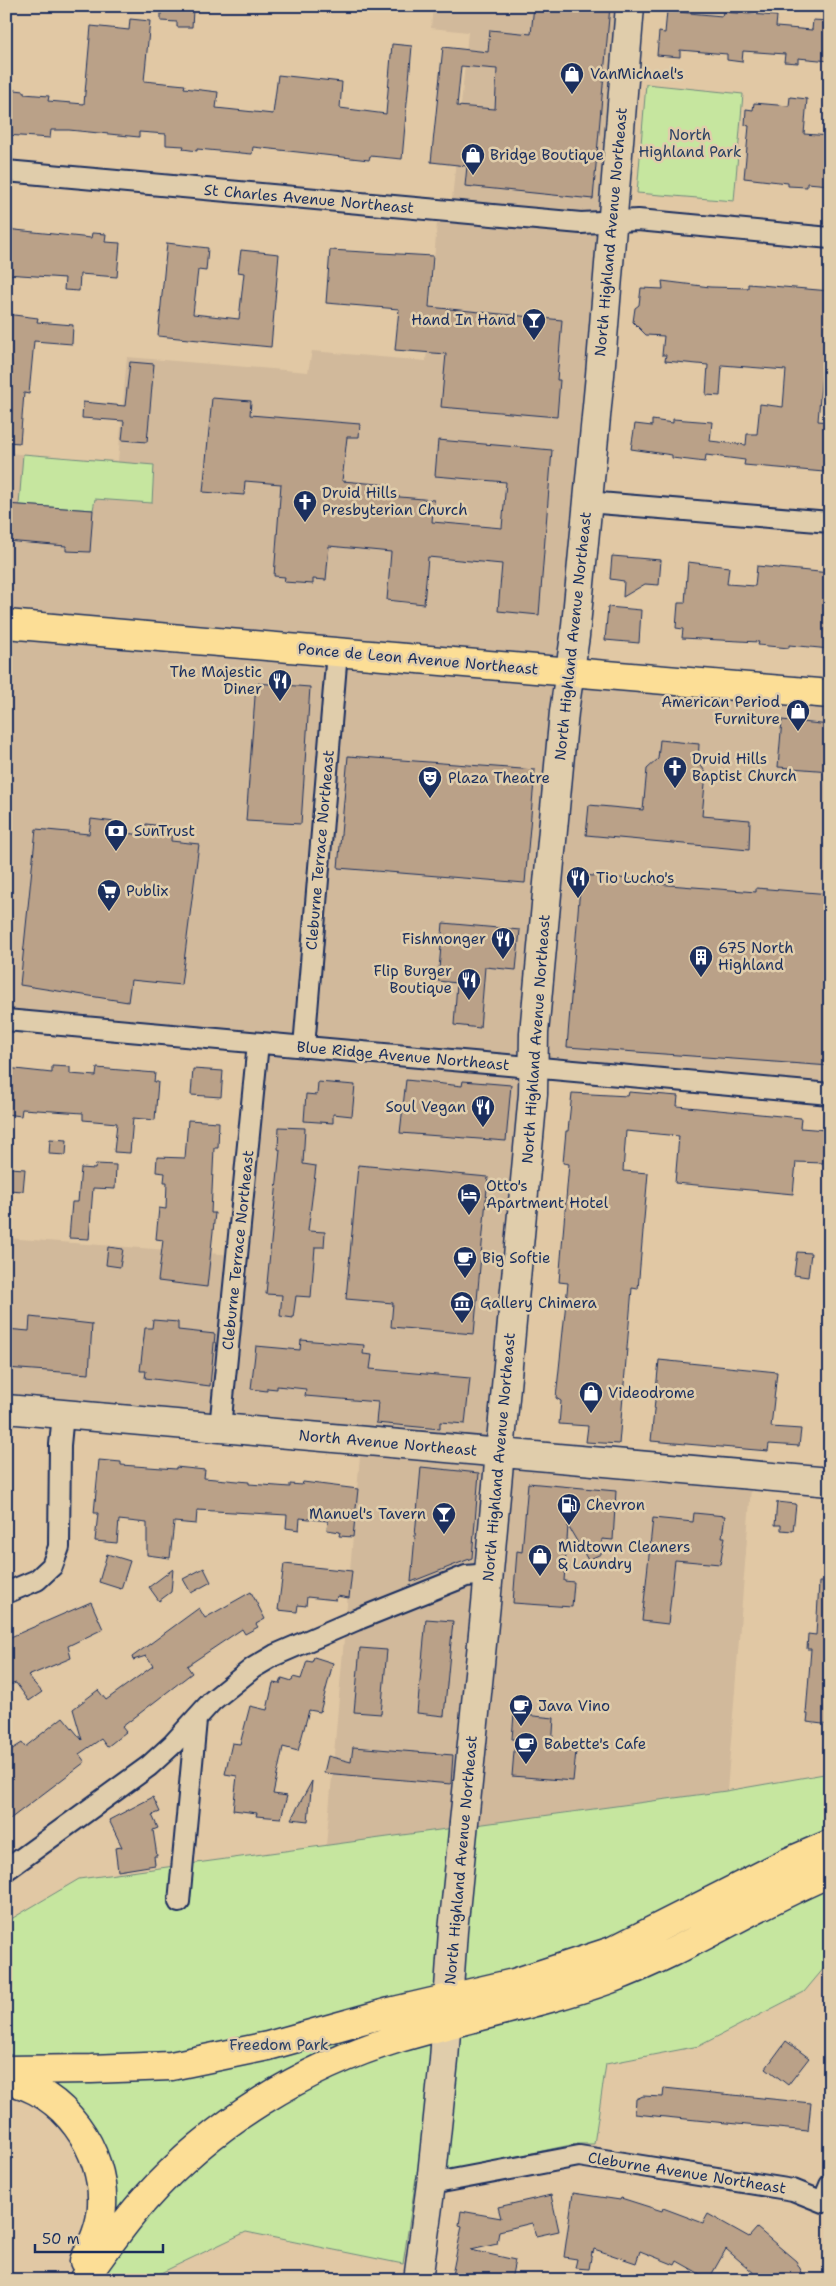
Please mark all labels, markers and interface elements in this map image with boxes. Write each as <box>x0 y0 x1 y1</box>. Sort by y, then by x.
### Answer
shop icon: VanMichael's <box>559 61 585 95</box>
place label: VanMichael's <box>590 64 684 84</box>
street label: North Highland Avenue Northeast <box>590 107 632 357</box>
park label: North Highland Park <box>639 125 742 162</box>
shop icon: Bridge Boutique <box>460 142 486 176</box>
place label: Bridge Boutique <box>490 145 604 165</box>
street label: St Charles Avenue Northeast <box>203 180 415 218</box>
bar icon: Hand In Hand <box>521 307 547 341</box>
place label: Hand In Hand <box>411 310 516 330</box>
place label: Druid Hills Presbyterian Church <box>322 483 468 520</box>
church icon: Druid Hills Presbyterian Church <box>292 489 318 523</box>
street label: North Highland Avenue Northeast <box>550 511 596 761</box>
street label: Ponce de Leon Avenue Northeast <box>297 639 539 679</box>
place label: The Majestic Diner <box>170 662 262 699</box>
restaurant icon: The Majestic Diner <box>267 668 293 702</box>
place label: American Period Furniture <box>661 692 780 729</box>
shop icon: American Period Furniture <box>785 698 811 732</box>
street label: Cleburne Terrace Northeast <box>301 749 339 951</box>
place label: Druid Hills Baptist Church <box>692 749 797 786</box>
church icon: Druid Hills Baptist Church <box>662 755 688 789</box>
theatre icon: Plaza Theatre <box>417 765 443 799</box>
place label: Plaza Theatre <box>448 768 550 788</box>
bank icon: SunTrust <box>103 818 129 852</box>
place label: SunTrust <box>134 821 195 841</box>
restaurant icon: Tio Lucho's <box>565 865 591 899</box>
place label: Tio Lucho's <box>596 868 674 888</box>
supermarket icon: Publix <box>96 878 122 912</box>
place label: Publix <box>126 881 169 901</box>
street label: North Highland Avenue Northeast <box>517 914 555 1164</box>
restaurant icon: Fishmonger <box>490 926 516 960</box>
place label: Fishmonger <box>402 929 486 949</box>
place label: 675 North Highland <box>718 938 794 975</box>
building icon: 675 North Highland <box>688 944 714 978</box>
place label: Flip Burger Boutique <box>374 961 452 998</box>
restaurant icon: Flip Burger Boutique <box>456 967 482 1001</box>
street label: Blue Ridge Avenue Northeast <box>296 1037 510 1075</box>
restaurant icon: Soul Vegan <box>470 1094 496 1128</box>
place label: Soul Vegan <box>385 1097 466 1117</box>
street label: Cleburne Terrace Northeast <box>218 1149 258 1351</box>
place label: Otto's Apartment Hotel <box>486 1176 609 1213</box>
hotel icon: Otto's Apartment Hotel <box>456 1182 482 1216</box>
cafe icon: Big Softie <box>452 1245 478 1279</box>
place label: Big Softie <box>482 1248 550 1268</box>
museum icon: Gallery Chimera <box>449 1290 475 1324</box>
place label: Gallery Chimera <box>480 1293 597 1313</box>
street label: North Highland Avenue Northeast <box>478 1332 520 1582</box>
shop icon: Videodrome <box>578 1380 604 1414</box>
place label: Videodrome <box>608 1383 695 1403</box>
street label: North Avenue Northeast <box>298 1425 478 1461</box>
fuel station icon: Chevron <box>556 1492 582 1526</box>
place label: Chevron <box>586 1495 645 1515</box>
bar icon: Manuel's Tavern <box>431 1501 457 1535</box>
place label: Manuel's Tavern <box>309 1504 426 1524</box>
place label: Midtown Cleaners & Laundry <box>558 1537 691 1574</box>
shop icon: Midtown Cleaners & Laundry <box>527 1543 553 1577</box>
cafe icon: Java Vino <box>508 1693 534 1727</box>
place label: Java Vino <box>538 1696 610 1716</box>
cafe icon: Babette's Cafe <box>513 1731 539 1765</box>
place label: Babette's Cafe <box>544 1734 646 1754</box>
street label: North Highland Avenue Northeast <box>440 1735 482 1985</box>
park label: Freedom Park <box>229 2035 329 2055</box>
street label: Cleburne Avenue Northeast <box>587 2147 787 2199</box>
scale bar <box>35 2221 162 2253</box>
text: 50 m <box>42 2229 80 2249</box>

